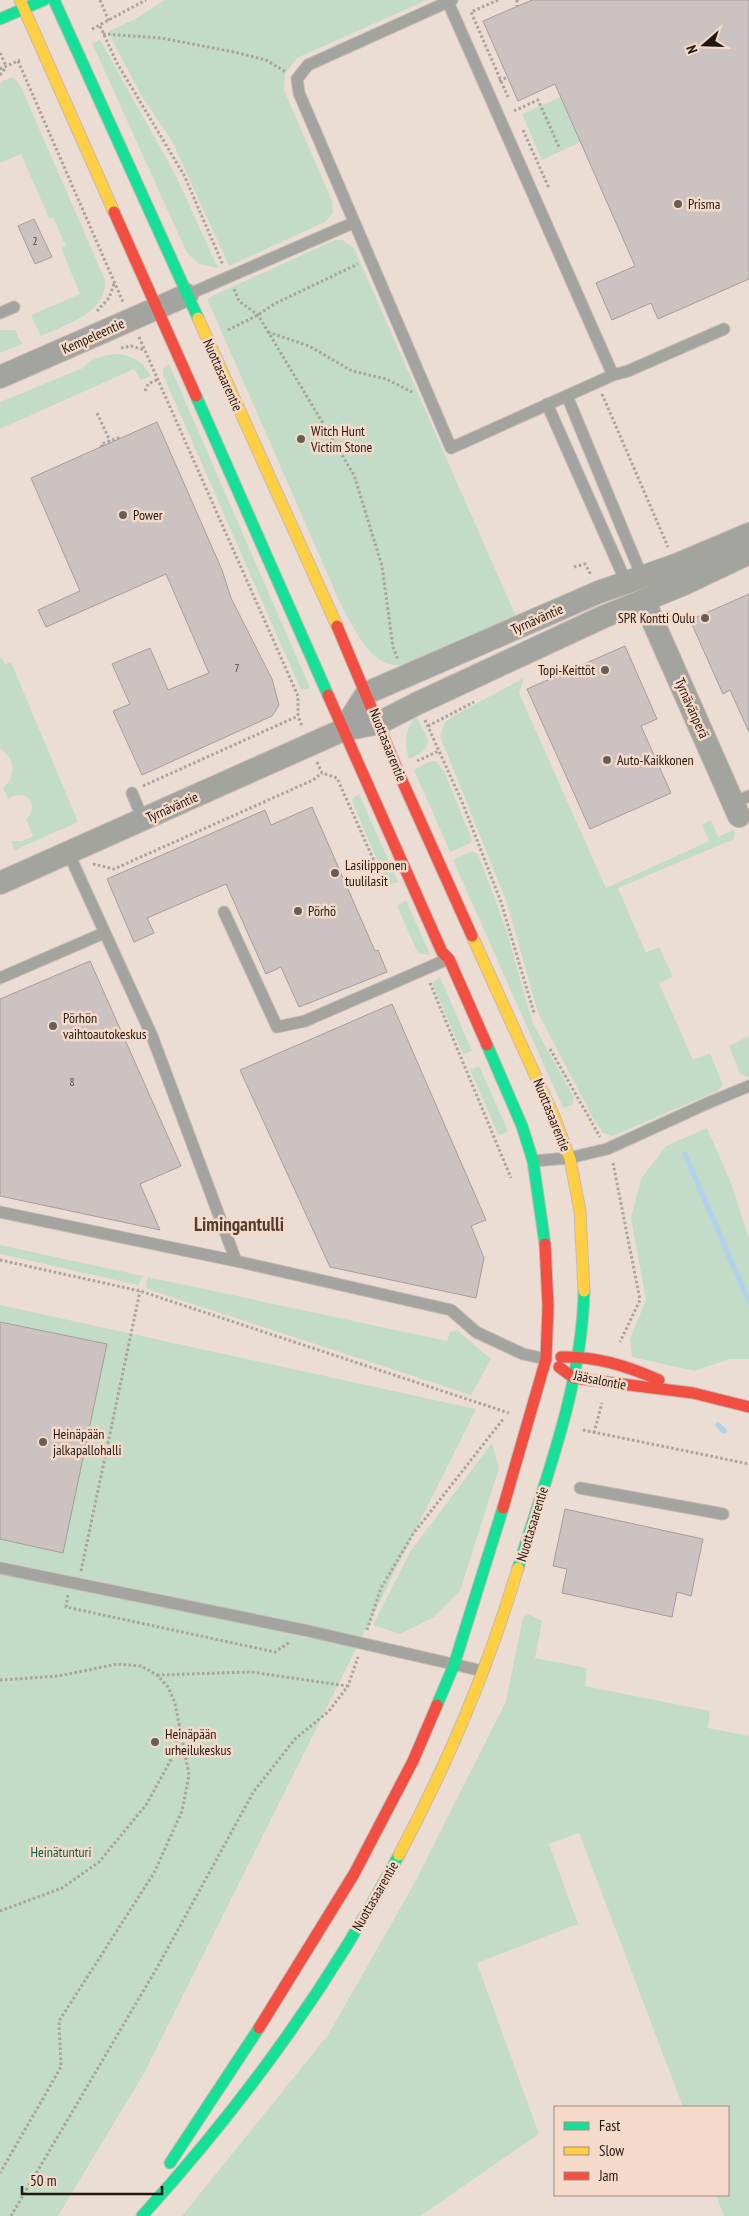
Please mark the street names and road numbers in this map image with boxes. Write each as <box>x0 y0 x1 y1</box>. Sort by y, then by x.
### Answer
street label: Kempeleentie <box>59 314 127 358</box>
street label: Nuottasaarentie <box>199 336 247 414</box>
street label: Tyrnäväntie <box>508 599 566 639</box>
street label: Tyrnävänperä <box>671 675 713 741</box>
street label: Nuottasaarentie <box>365 706 411 784</box>
street label: Tyrnäväntie <box>143 787 201 827</box>
street label: Nuottasaarentie <box>529 1076 575 1154</box>
street label: Jääsalontie <box>571 1366 628 1394</box>
street label: Nuottasaarentie <box>512 1484 552 1564</box>
street label: Nuottasaarentie <box>348 1858 402 1934</box>

